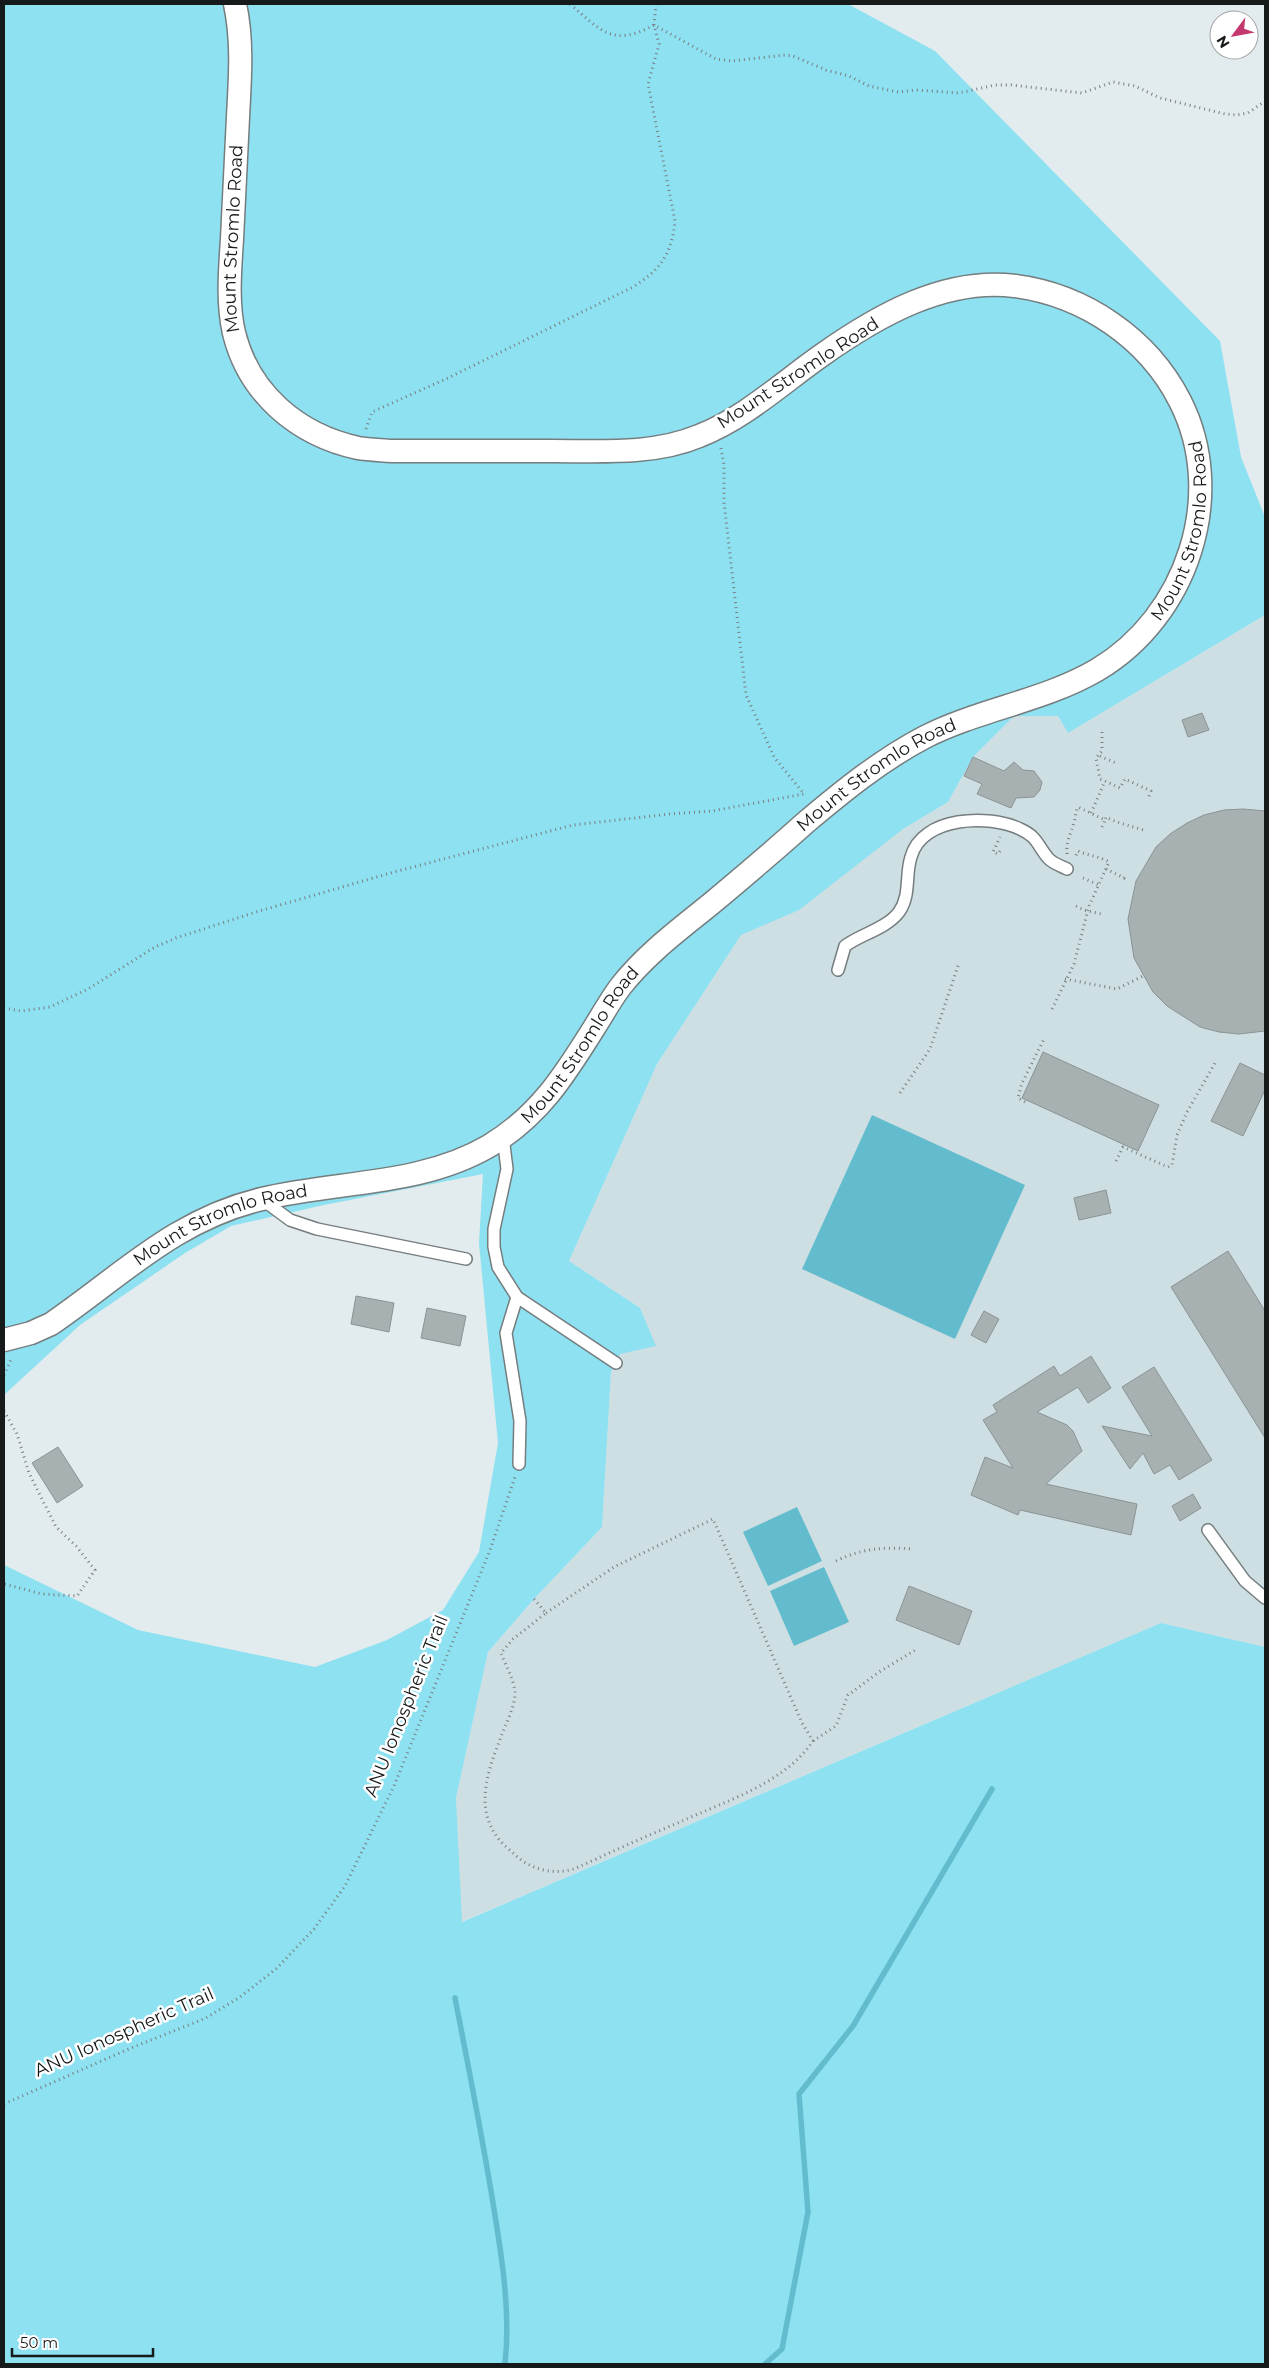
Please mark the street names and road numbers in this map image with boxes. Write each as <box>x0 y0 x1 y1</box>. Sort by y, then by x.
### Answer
street label: Mount Stromlo Road <box>219 144 248 335</box>
street label: Mount Stromlo Road <box>713 312 883 434</box>
street label: Mount Stromlo Road <box>1146 438 1211 625</box>
street label: Mount Stromlo Road <box>792 713 959 836</box>
street label: Mount Stromlo Road <box>516 962 644 1128</box>
street label: Mount Stromlo Road <box>129 1180 309 1271</box>
street label: ANU Ionospheric Trail <box>359 1612 453 1800</box>
street label: ANU Ionospheric Trail <box>31 1982 217 2082</box>

